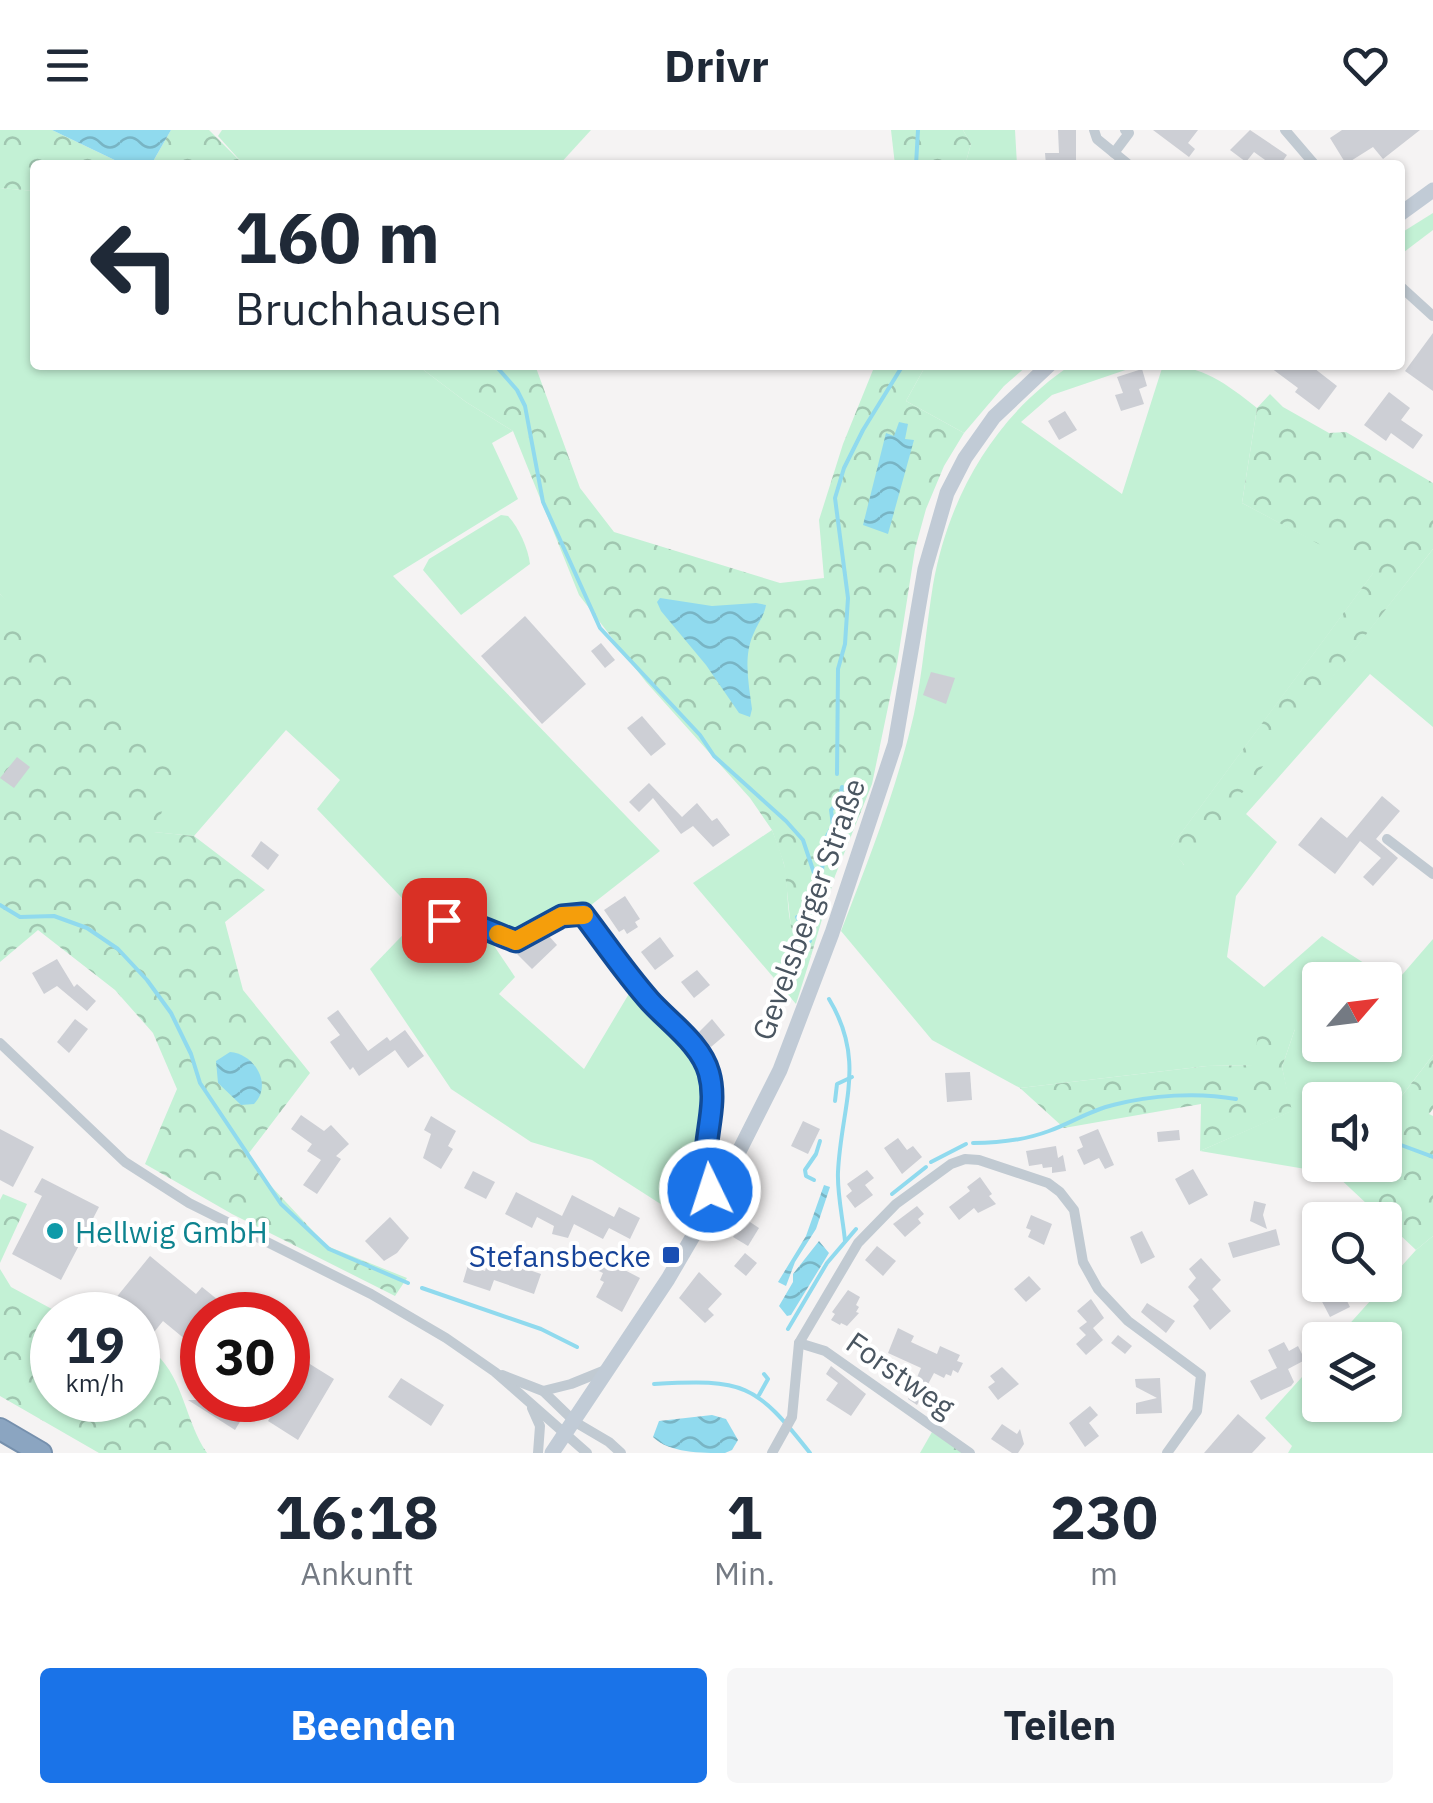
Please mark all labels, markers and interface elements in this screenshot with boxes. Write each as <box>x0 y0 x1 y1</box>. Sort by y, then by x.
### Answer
text: Drivr <box>664 36 769 94</box>
icon: menu <box>40 38 95 93</box>
icon: heart <box>1338 38 1393 93</box>
text: 160 m <box>235 191 440 282</box>
icon: left <box>70 200 200 330</box>
text: Bruchhausen <box>235 279 502 337</box>
street label: Gevelsberger Straße <box>743 773 873 1045</box>
pin <box>402 878 487 963</box>
icon: arrive <box>417 893 472 948</box>
north arrow <box>1302 962 1402 1062</box>
map controls <box>1302 962 1402 1422</box>
button: sound <box>1302 1082 1402 1182</box>
position arrow <box>658 1138 762 1242</box>
button: search <box>1302 1202 1402 1302</box>
place label: Hellwig GmbH <box>75 1212 268 1251</box>
marker: Hellwig GmbH <box>44 1220 66 1242</box>
place label: Stefansbecke <box>469 1236 651 1275</box>
marker: Stefansbecke <box>660 1244 682 1266</box>
speed limit sign: 30 <box>180 1292 310 1422</box>
text: 19 <box>65 1312 125 1377</box>
street label: Forstweg <box>839 1322 963 1426</box>
button: layers <box>1302 1322 1402 1422</box>
text: km/h <box>66 1366 124 1399</box>
text: 16:18 <box>275 1477 439 1556</box>
text: 1 <box>726 1477 762 1556</box>
text: 230 <box>1050 1477 1158 1556</box>
text: Ankunft <box>300 1552 414 1594</box>
text: Min. <box>714 1552 775 1594</box>
text: m <box>1090 1552 1118 1594</box>
button: Beenden <box>40 1668 707 1783</box>
button: Teilen <box>727 1668 1393 1783</box>

